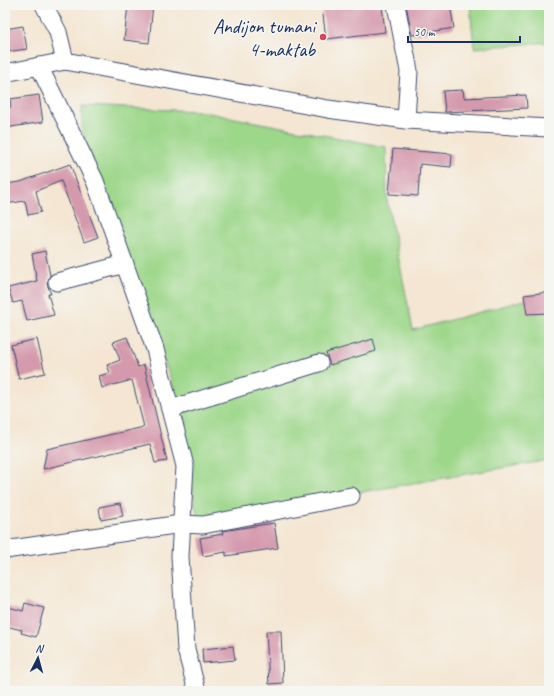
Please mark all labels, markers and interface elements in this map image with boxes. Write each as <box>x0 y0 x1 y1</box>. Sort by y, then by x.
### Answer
place label: Andijon tumani 4-maktab <box>213 14 317 62</box>
scale bar <box>408 18 520 44</box>
text: 50 m <box>414 24 436 40</box>
marker: Andijon tumani 4-maktab <box>318 32 328 42</box>
north arrow <box>18 638 58 678</box>
text: N <box>35 641 45 656</box>

